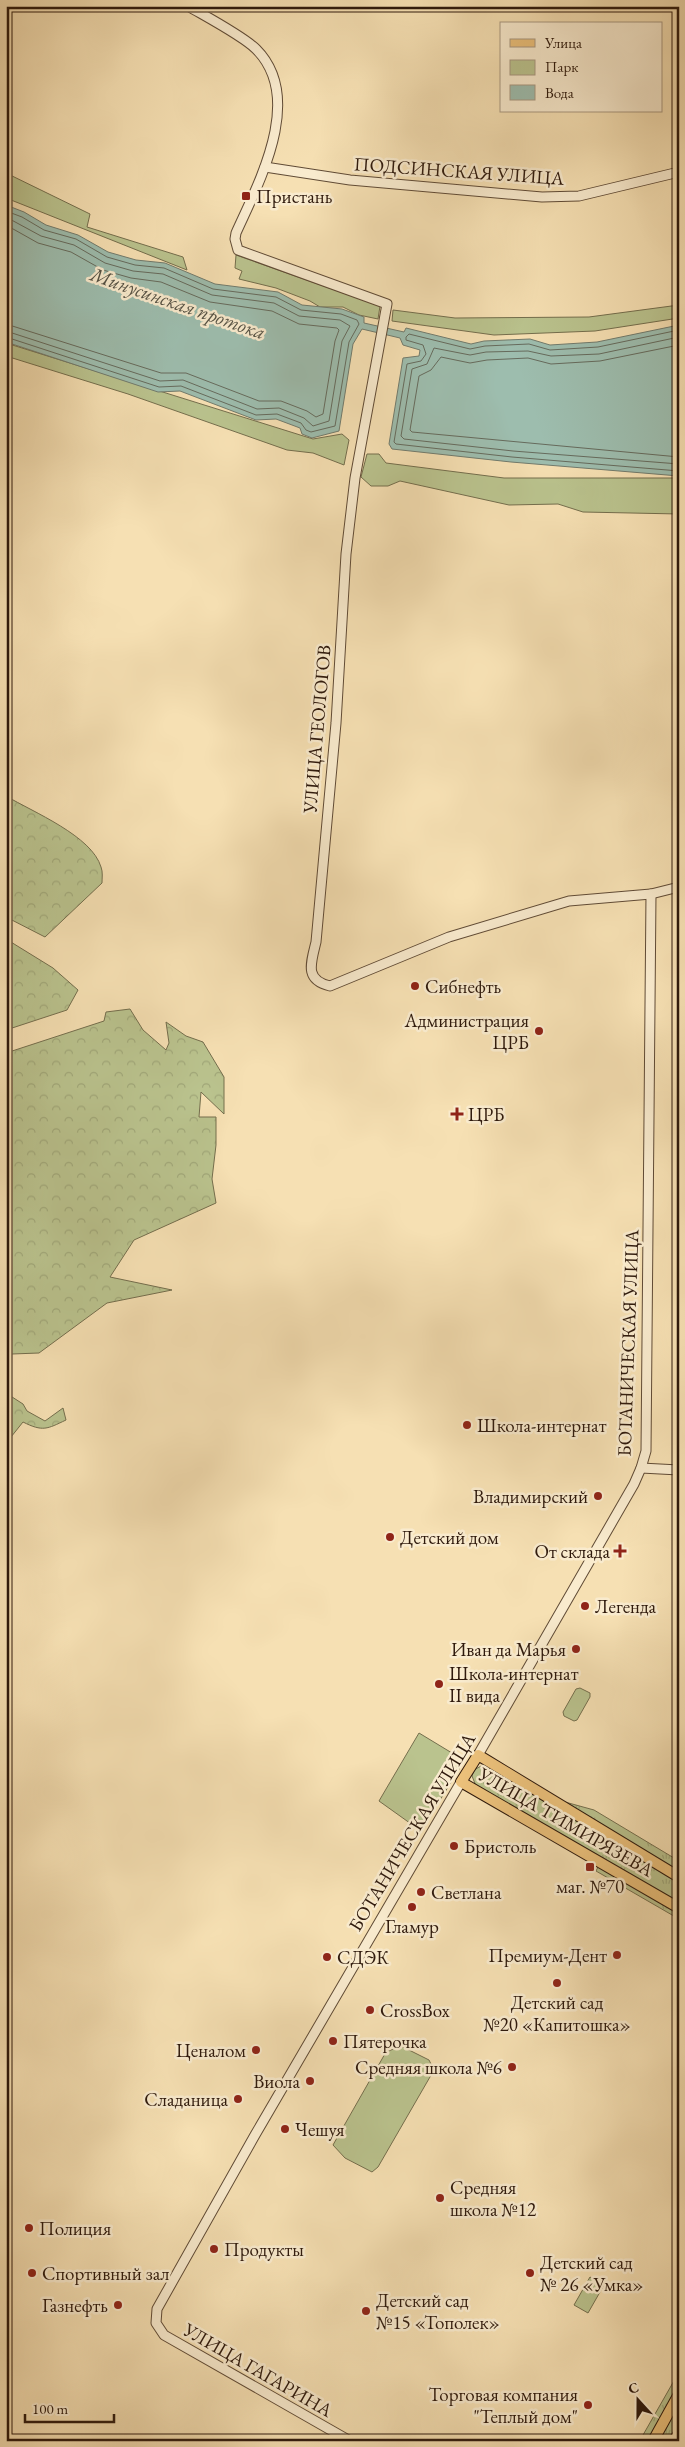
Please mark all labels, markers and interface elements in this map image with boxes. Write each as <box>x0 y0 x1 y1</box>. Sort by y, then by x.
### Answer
legend <box>500 22 662 112</box>
text: Улица <box>544 33 582 52</box>
text: Парк <box>545 57 578 76</box>
text: Вода <box>545 83 574 102</box>
street label: ПОДСИНСКАЯ УЛИЦА <box>353 151 566 191</box>
place label: Пристань <box>256 184 333 209</box>
marker: Пристань <box>240 190 252 202</box>
water label: Минусинская протока <box>86 261 269 345</box>
street label: УЛИЦА ГЕОЛОГОВ <box>297 644 337 815</box>
place label: Сибнефть <box>425 974 502 999</box>
marker: Сибнефть <box>409 980 421 992</box>
place label: Администрация ЦРБ <box>403 1008 529 1055</box>
marker: Администрация ЦРБ <box>533 1025 545 1037</box>
place label: ЦРБ <box>468 1102 504 1127</box>
marker: ЦРБ <box>450 1107 464 1121</box>
street label: БОТАНИЧЕСКАЯ УЛИЦА <box>612 1228 644 1457</box>
place label: Школа-интернат <box>477 1413 607 1438</box>
marker: Школа-интернат <box>461 1419 473 1431</box>
place label: Владимирский <box>473 1484 588 1509</box>
marker: Владимирский <box>592 1490 604 1502</box>
place label: Детский дом <box>400 1525 499 1550</box>
marker: Детский дом <box>384 1531 396 1543</box>
place label: От склада <box>534 1539 610 1564</box>
marker: От склада <box>614 1545 626 1557</box>
place label: Легенда <box>595 1594 657 1619</box>
marker: Легенда <box>579 1600 591 1612</box>
place label: Иван да Марья <box>451 1637 566 1662</box>
marker: Иван да Марья <box>570 1643 582 1655</box>
place label: Школа-интернат II вида <box>449 1661 579 1708</box>
marker: Школа-интернат II вида <box>433 1678 445 1690</box>
street label: БОТАНИЧЕСКАЯ УЛИЦА <box>343 1727 482 1936</box>
street label: УЛИЦА ТИМИРЯЗЕВА <box>473 1761 659 1883</box>
place label: Бристоль <box>464 1834 537 1859</box>
marker: Бристоль <box>448 1840 460 1852</box>
marker: маг. №70 <box>584 1861 596 1873</box>
place label: маг. №70 <box>556 1874 624 1899</box>
place label: Светлана <box>431 1880 502 1905</box>
marker: Светлана <box>415 1886 427 1898</box>
marker: Гламур <box>406 1901 418 1913</box>
place label: Гламур <box>385 1914 439 1939</box>
place label: Премиум-Дент <box>488 1943 607 1968</box>
place label: СДЭК <box>337 1945 389 1970</box>
marker: Премиум-Дент <box>611 1949 623 1961</box>
marker: СДЭК <box>321 1951 333 1963</box>
marker: Детский сад №20 «Капитошка» <box>551 1977 563 1989</box>
place label: Детский сад №20 «Капитошка» <box>483 1990 631 2037</box>
place label: CrossBox <box>380 1998 450 2023</box>
marker: CrossBox <box>364 2004 376 2016</box>
place label: Пятерочка <box>343 2029 427 2054</box>
marker: Пятерочка <box>327 2035 339 2047</box>
place label: Ценалом <box>176 2038 246 2063</box>
marker: Ценалом <box>250 2044 262 2056</box>
place label: Средняя школа №6 <box>355 2055 502 2080</box>
marker: Средняя школа №6 <box>506 2061 518 2073</box>
place label: Виола <box>253 2069 300 2094</box>
marker: Виола <box>304 2075 316 2087</box>
place label: Сладаница <box>144 2087 228 2112</box>
marker: Сладаница <box>232 2093 244 2105</box>
place label: Чешуя <box>295 2117 345 2142</box>
marker: Чешуя <box>279 2123 291 2135</box>
place label: Средняя школа №12 <box>450 2175 536 2222</box>
marker: Средняя школа №12 <box>434 2192 446 2204</box>
place label: Полиция <box>39 2216 112 2241</box>
marker: Полиция <box>23 2222 35 2234</box>
place label: Продукты <box>224 2237 304 2262</box>
marker: Продукты <box>208 2243 220 2255</box>
place label: Детский сад № 26 «Умка» <box>540 2250 644 2297</box>
place label: Спортивный зал <box>42 2261 170 2286</box>
marker: Спортивный зал <box>26 2267 38 2279</box>
marker: Детский сад № 26 «Умка» <box>524 2267 536 2279</box>
place label: Детский сад №15 «Тополек» <box>376 2288 500 2335</box>
place label: Газнефть <box>42 2293 108 2318</box>
marker: Газнефть <box>112 2299 124 2311</box>
marker: Детский сад №15 «Тополек» <box>360 2305 372 2317</box>
street label: УЛИЦА ГАГАРИНА <box>178 2317 338 2423</box>
north arrow <box>612 2374 662 2424</box>
text: С <box>625 2378 641 2398</box>
place label: Торговая компания "Теплый дом" <box>429 2382 579 2429</box>
scale bar <box>25 2392 114 2424</box>
text: 100 m <box>32 2399 69 2418</box>
marker: Торговая компания "Теплый дом" <box>582 2399 594 2411</box>

